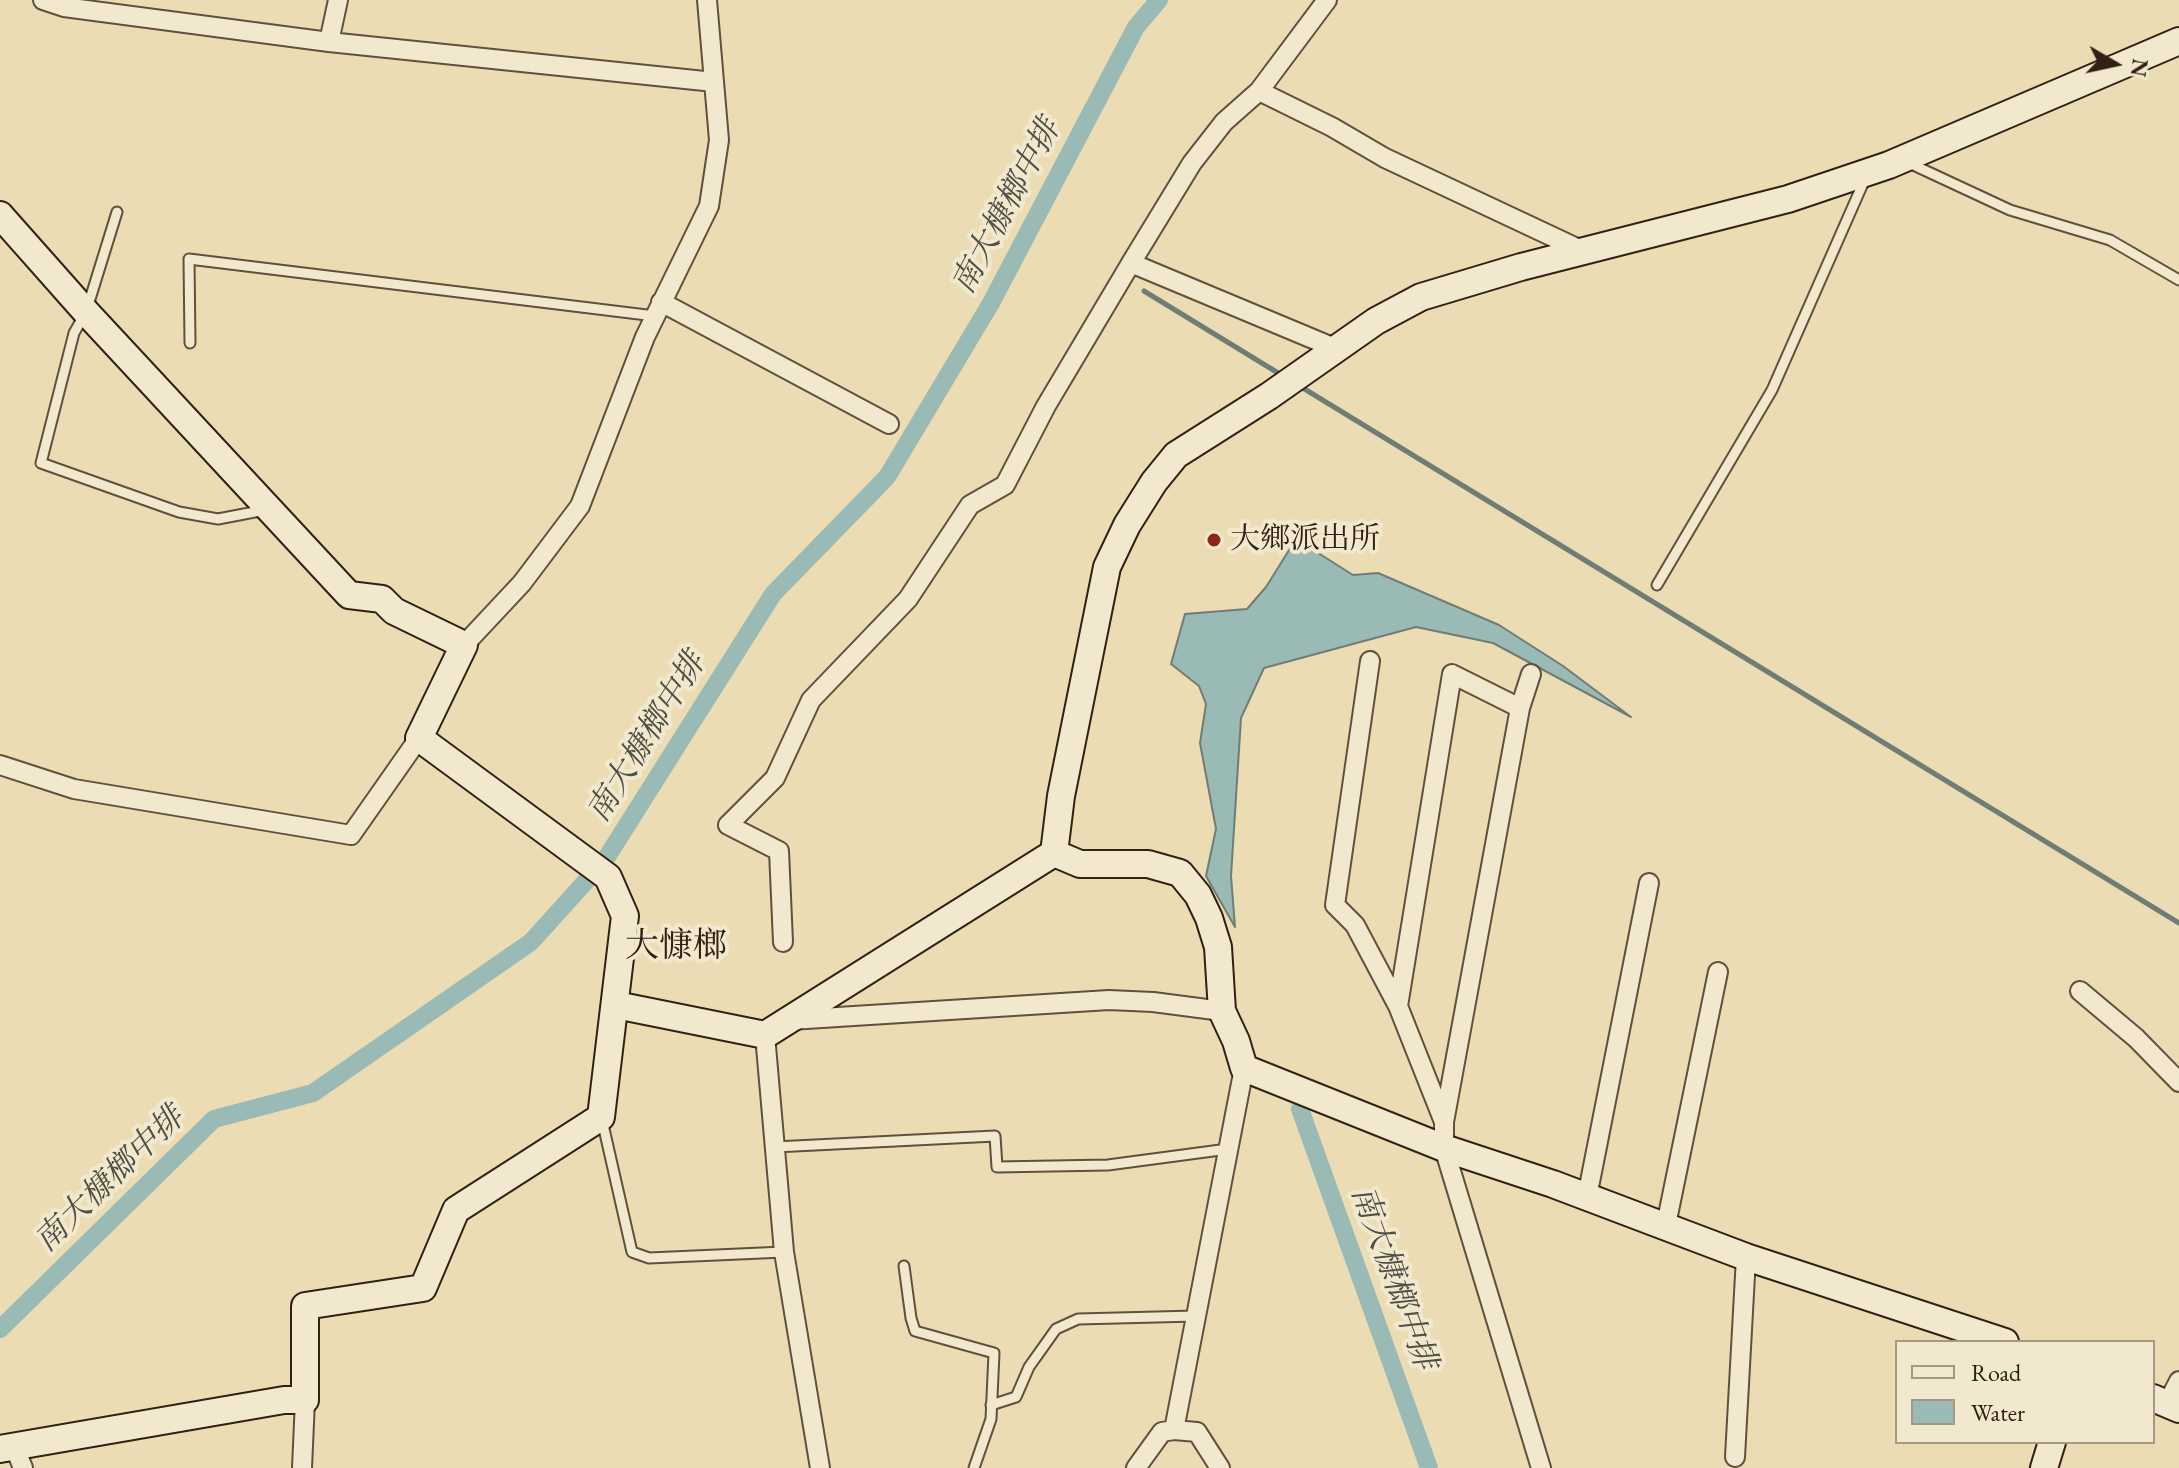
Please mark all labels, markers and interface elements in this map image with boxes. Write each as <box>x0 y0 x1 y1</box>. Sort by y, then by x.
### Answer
north arrow <box>2075 24 2155 104</box>
text: N <box>2123 57 2155 79</box>
water label: 南大槺榔中排 <box>945 113 1069 301</box>
place label: 大鄉派出所 <box>1230 522 1380 558</box>
marker: 大鄉派出所 <box>1205 531 1223 549</box>
water label: 南大槺榔中排 <box>580 646 714 830</box>
district label: 大慷榔 <box>625 927 727 967</box>
water label: 南大槺榔中排 <box>28 1100 192 1260</box>
water label: 南大槺榔中排 <box>1342 1181 1444 1375</box>
legend <box>1895 1340 2155 1444</box>
text: Road <box>1971 1357 2021 1388</box>
text: Water <box>1971 1397 2025 1428</box>

